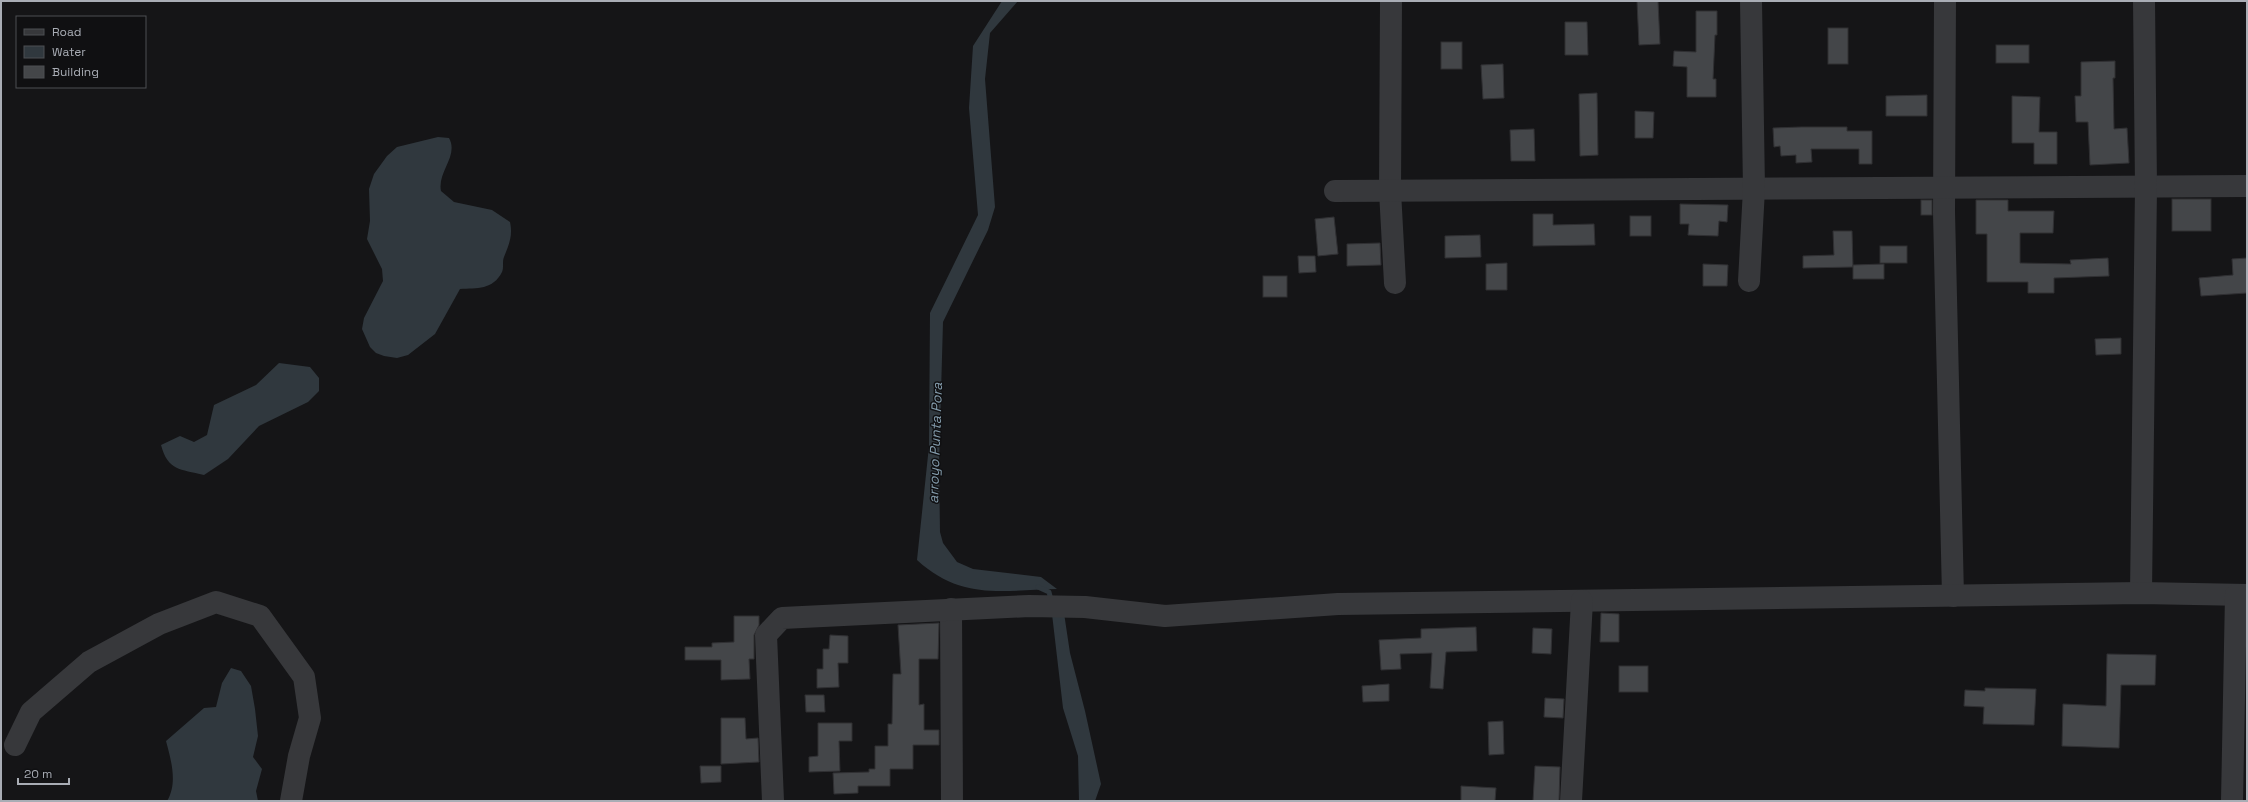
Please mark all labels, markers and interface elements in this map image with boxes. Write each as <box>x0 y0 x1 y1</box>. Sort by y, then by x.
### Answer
legend <box>16 16 146 88</box>
text: Road <box>52 24 81 40</box>
text: Water <box>52 44 86 60</box>
text: Building <box>52 64 99 80</box>
water label: arroyo Punta Pora <box>924 381 946 504</box>
scale bar <box>18 760 69 786</box>
text: 20 m <box>24 766 52 782</box>

